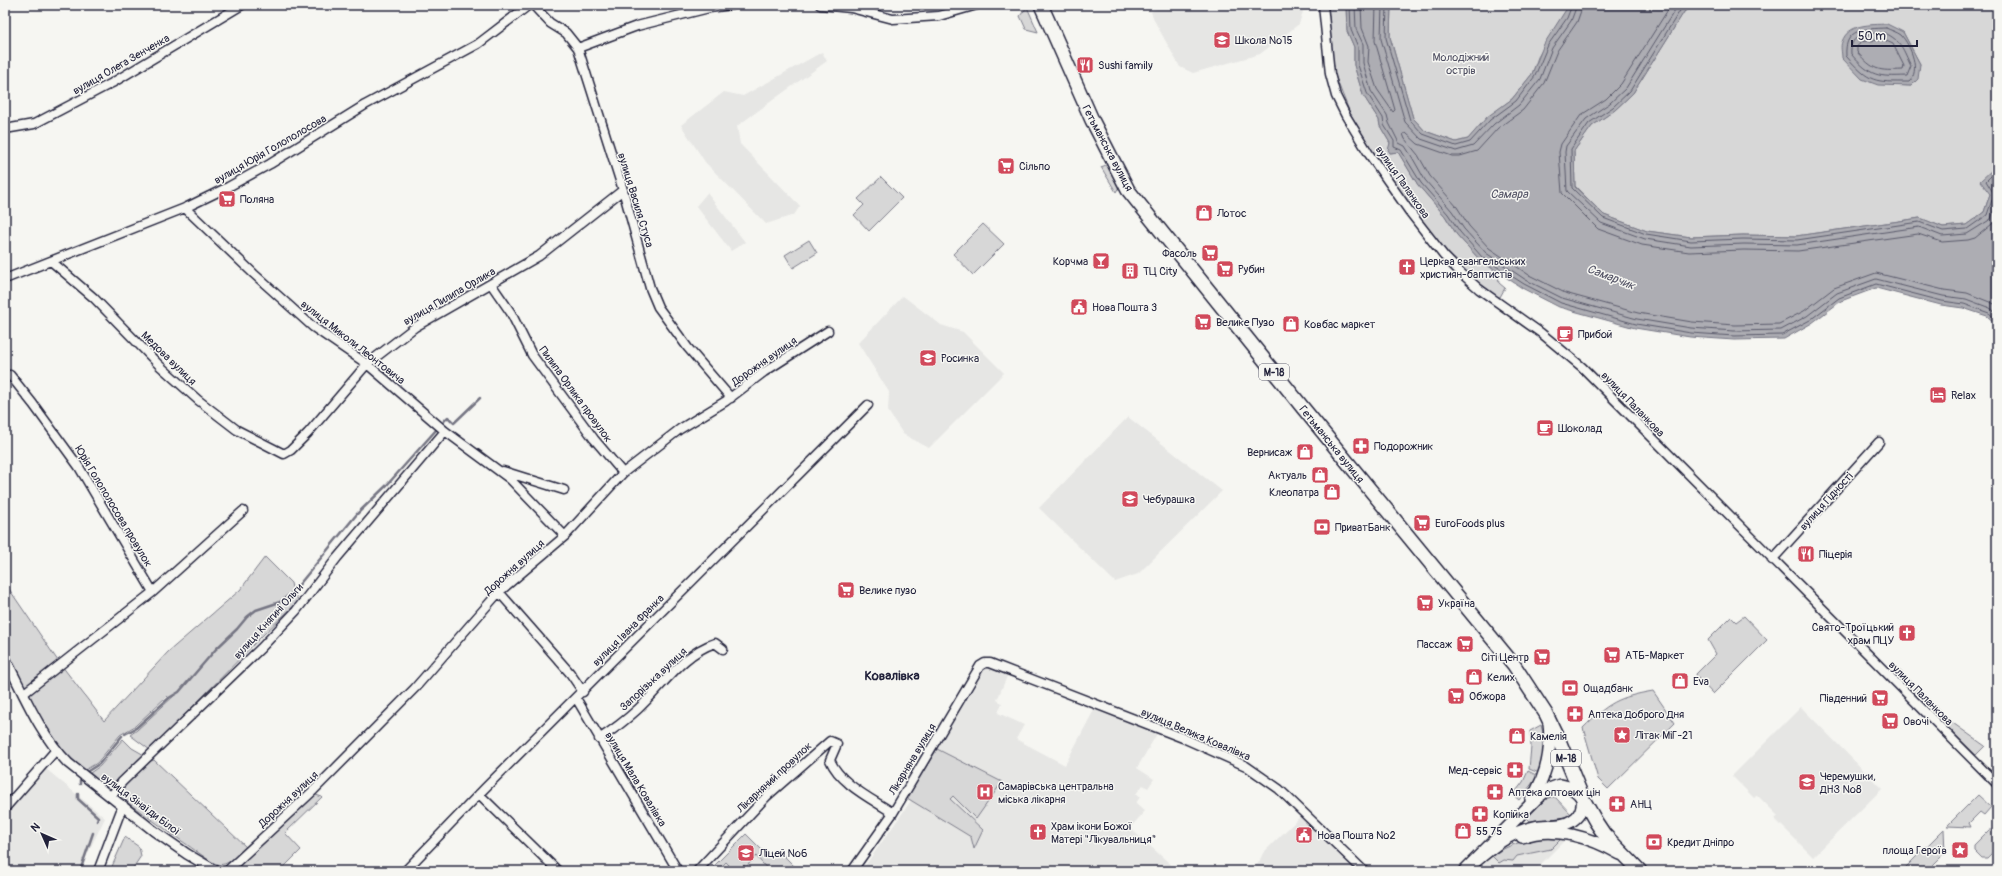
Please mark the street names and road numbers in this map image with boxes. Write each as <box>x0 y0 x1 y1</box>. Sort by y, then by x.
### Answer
street label: вулиця Олега Зенченка <box>71 31 172 97</box>
street label: Гетьманська вулиця <box>1079 103 1136 194</box>
street label: вулиця Юрія Голополосова <box>212 112 329 187</box>
street label: вулиця Паланкова <box>1373 144 1432 221</box>
street label: вулиця Василя Стуса <box>615 151 656 249</box>
street label: вулиця Пилипа Орлика <box>401 265 498 328</box>
street label: вулиця Миколи Леонтовича <box>298 298 407 387</box>
street label: Медова вулиця <box>138 329 199 388</box>
street label: Дорожня вулиця <box>728 334 799 389</box>
street label: Пилипа Орлика провулок <box>536 344 615 445</box>
road number: М-18 <box>1259 364 1289 380</box>
street label: вулиця Паланкова <box>1598 369 1667 440</box>
street label: Гетьманська вулиця <box>1296 403 1367 486</box>
street label: Юрія Голополосова провулок <box>72 443 155 569</box>
street label: вулиця Гідності <box>1797 470 1856 533</box>
street label: Дорожня вулиця <box>481 537 547 598</box>
street label: вулиця Княгині Ольги <box>231 581 306 662</box>
street label: вулиця Івана Франка <box>590 592 667 669</box>
street label: Запорізька вулиця <box>617 645 690 714</box>
street label: вулиця Паланкова <box>1886 659 1955 728</box>
street label: вулиця Велика Ковалівка <box>1139 706 1252 763</box>
street label: Лікарняна вулиця <box>885 721 939 798</box>
street label: вулиця Мала Ковалівка <box>602 730 669 829</box>
street label: Лікарняний провулок <box>734 739 815 816</box>
road number: М-18 <box>1551 750 1581 766</box>
street label: Дорожня вулиця <box>255 769 321 831</box>
street label: вулиця Зінаїди Білої <box>98 770 183 839</box>

